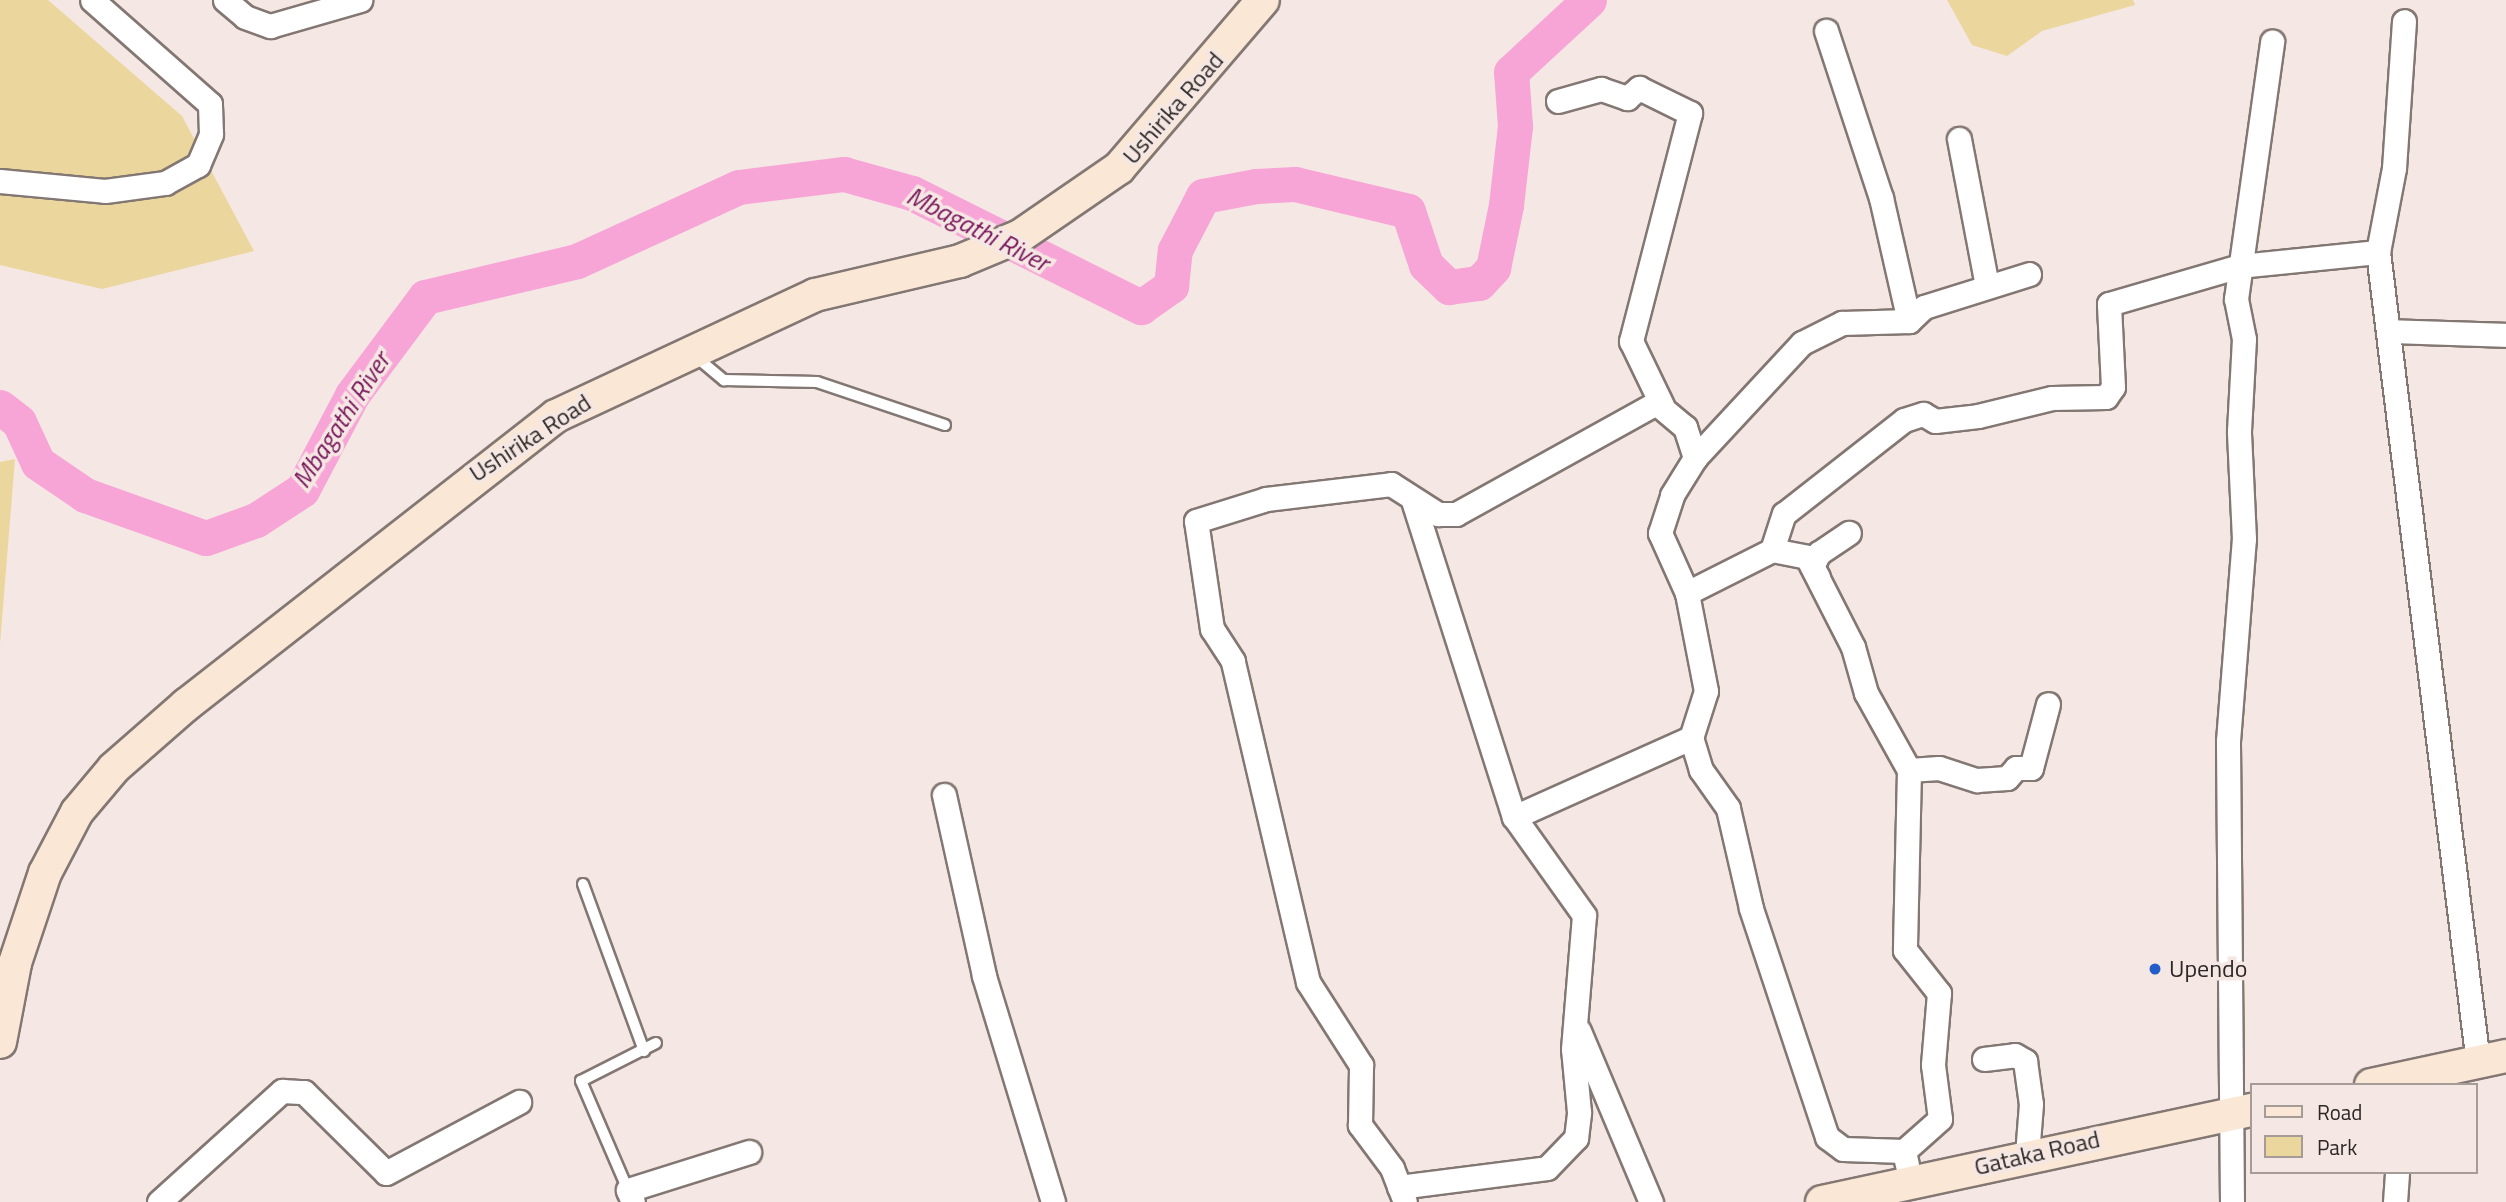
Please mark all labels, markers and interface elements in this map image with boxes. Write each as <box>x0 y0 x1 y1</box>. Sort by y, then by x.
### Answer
street label: Ushirika Road <box>1117 46 1229 170</box>
water label: Mbagathi River <box>902 180 1054 278</box>
water label: Mbagathi River <box>286 346 396 494</box>
street label: Ushirika Road <box>464 388 596 488</box>
place label: Upendo <box>2169 955 2247 983</box>
marker: Upendo <box>2147 961 2163 977</box>
legend <box>2250 1083 2478 1174</box>
text: Road <box>2317 1096 2362 1128</box>
street label: Gataka Road <box>1971 1125 2103 1181</box>
text: Park <box>2317 1131 2357 1163</box>

